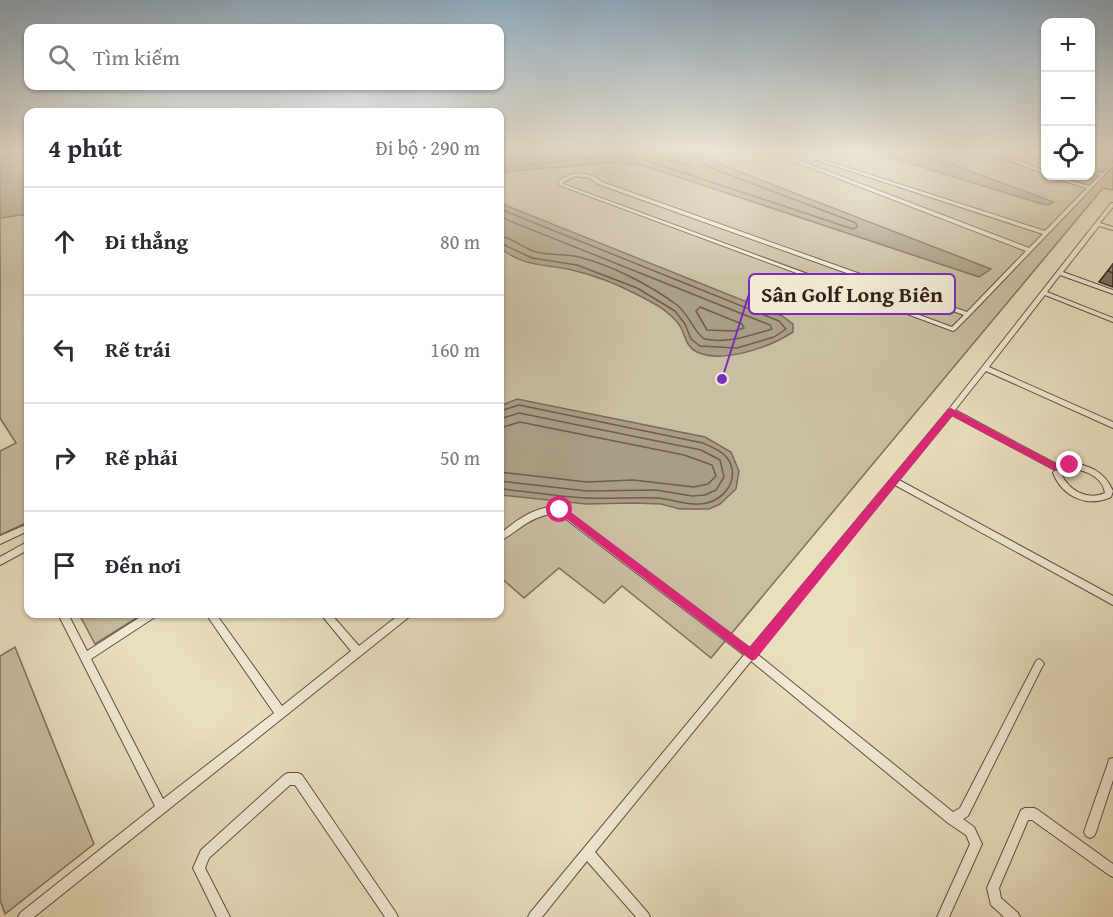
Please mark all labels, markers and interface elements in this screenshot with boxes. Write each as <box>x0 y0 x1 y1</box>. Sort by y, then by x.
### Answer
map controls <box>1041 18 1095 180</box>
button: + <box>1041 18 1095 72</box>
search box <box>24 24 504 90</box>
icon: search <box>45 41 78 74</box>
text: Tìm kiếm <box>93 41 180 73</box>
button: − <box>1041 72 1095 126</box>
button: locate <box>1041 126 1095 180</box>
text: 4 phút <box>48 128 122 167</box>
text: Đi bộ · 290 m <box>376 133 480 162</box>
icon: ahead <box>48 225 81 258</box>
text: Đi thẳng <box>105 225 188 257</box>
text: 80 m <box>440 227 480 256</box>
callout: Sân Golf Long Biên <box>749 274 955 314</box>
text: Sân Golf Long Biên <box>761 278 943 310</box>
icon: left <box>48 333 81 366</box>
text: Rẽ trái <box>105 333 171 365</box>
text: 160 m <box>430 335 480 364</box>
icon: right <box>48 441 81 474</box>
text: Rẽ phải <box>105 441 178 473</box>
text: 50 m <box>440 443 480 472</box>
route end <box>1056 451 1082 477</box>
route start <box>546 496 572 522</box>
icon: arrive <box>48 549 81 582</box>
text: Đến nơi <box>105 549 181 581</box>

